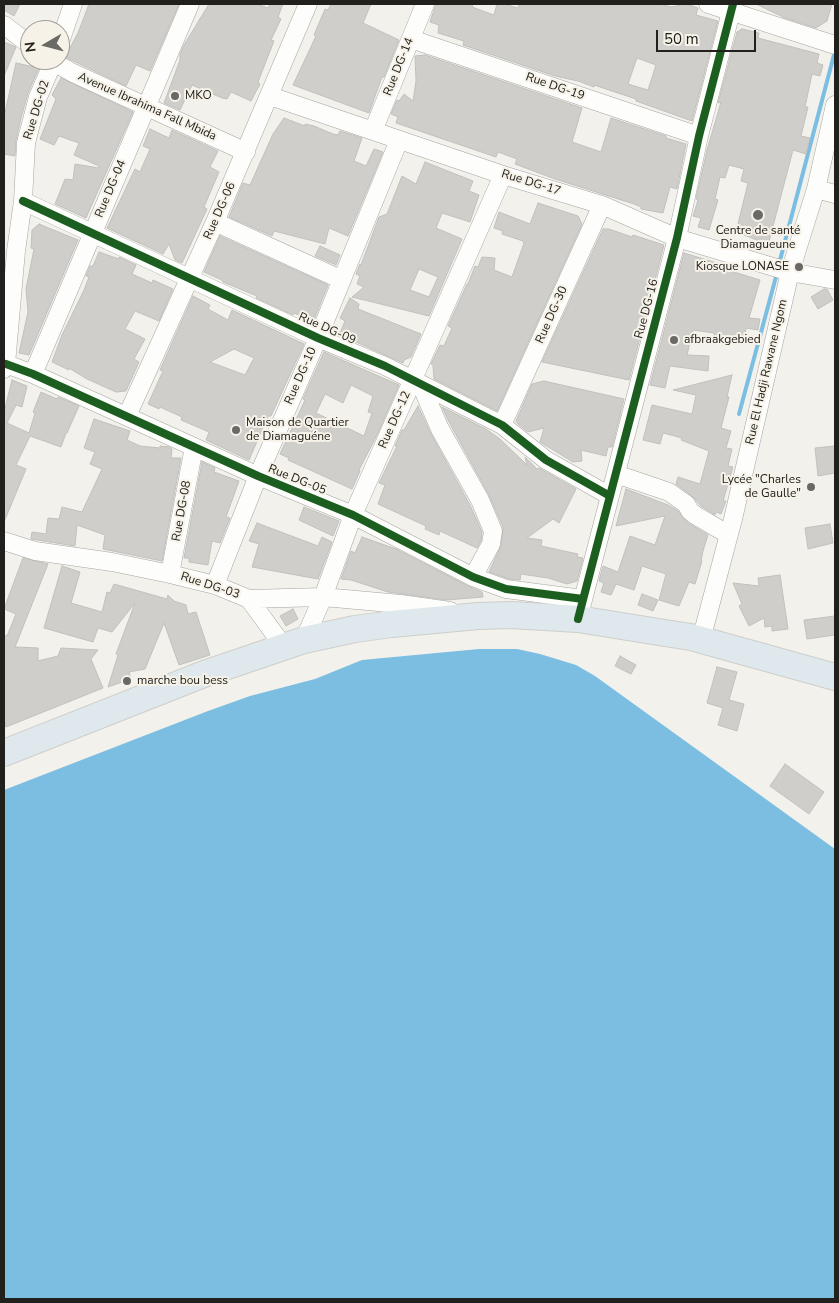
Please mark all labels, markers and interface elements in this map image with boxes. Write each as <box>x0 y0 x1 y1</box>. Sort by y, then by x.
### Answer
north arrow <box>20 20 70 70</box>
scale bar <box>659 20 759 52</box>
text: 50 m <box>664 29 699 49</box>
street label: Rue DG-14 <box>381 36 417 98</box>
text: N <box>21 41 41 54</box>
street label: Avenue Ibrahima Fall Mbida <box>75 70 219 144</box>
street label: Rue DG-19 <box>524 70 586 104</box>
street label: Rue DG-02 <box>21 79 53 141</box>
place label: MKO <box>185 89 212 103</box>
marker: MKO <box>169 90 181 102</box>
street label: Rue DG-04 <box>92 158 130 220</box>
street label: Rue DG-17 <box>500 167 562 199</box>
street label: Rue DG-06 <box>201 180 239 242</box>
marker: Centre de santé Diamagueune <box>751 208 765 222</box>
place label: Centre de santé Diamagueune <box>716 224 800 252</box>
place label: Kiosque LONASE <box>696 260 789 274</box>
marker: Kiosque LONASE <box>793 261 805 273</box>
street label: Rue DG-16 <box>632 278 662 340</box>
street label: Rue DG-30 <box>533 284 571 346</box>
street label: Rue El Hadji Rawane Ngom <box>743 298 791 446</box>
street label: Rue DG-09 <box>296 310 358 348</box>
place label: afbraakgebied <box>684 333 761 347</box>
marker: afbraakgebied <box>668 334 680 346</box>
street label: Rue DG-10 <box>282 345 320 407</box>
street label: Rue DG-12 <box>376 389 414 451</box>
place label: Maison de Quartier de Diamaguéne <box>246 416 349 444</box>
marker: Maison de Quartier de Diamaguéne <box>230 424 242 436</box>
street label: Rue DG-05 <box>266 462 328 498</box>
place label: Lycée "Charles de Gaulle" <box>722 473 801 501</box>
street label: Rue DG-08 <box>170 480 194 542</box>
marker: Lycée "Charles de Gaulle" <box>805 481 817 493</box>
street label: Rue DG-03 <box>179 570 241 602</box>
place label: marche bou bess <box>137 674 228 688</box>
marker: marche bou bess <box>121 675 133 687</box>

